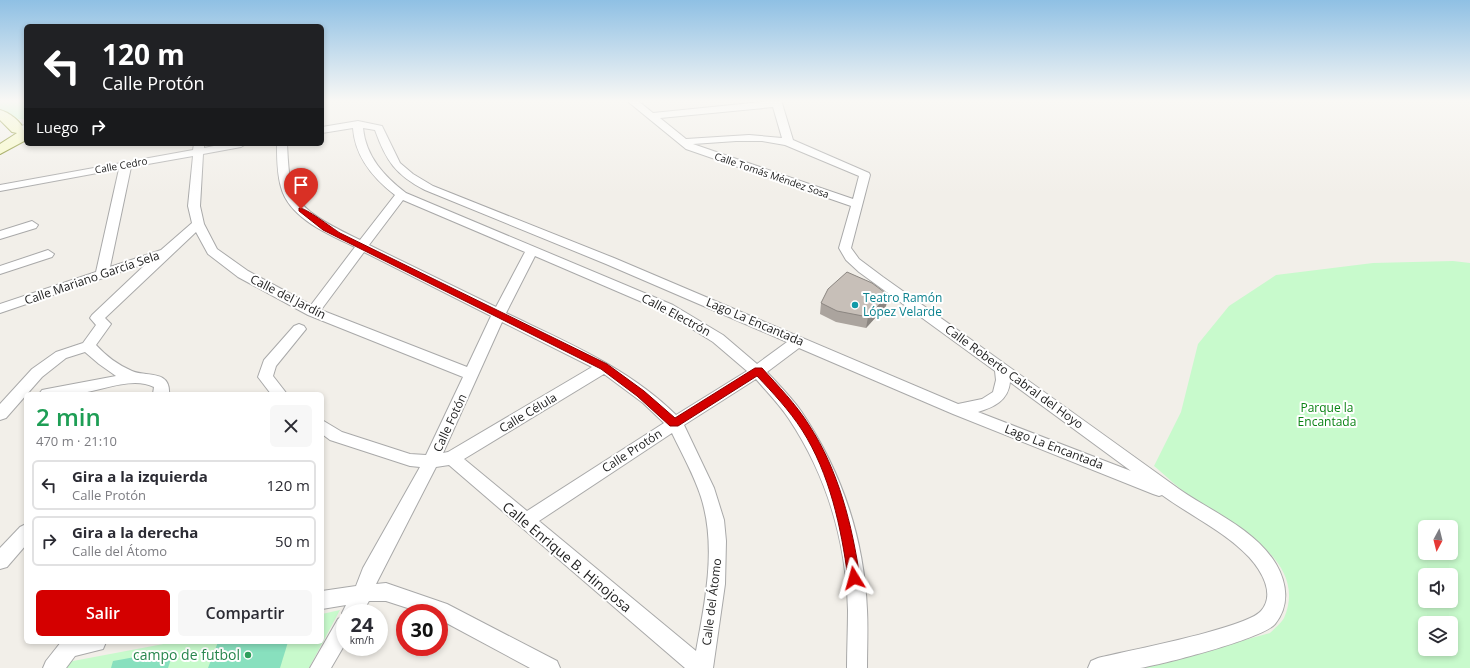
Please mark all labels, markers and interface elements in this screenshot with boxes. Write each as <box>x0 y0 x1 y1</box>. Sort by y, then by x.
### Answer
text: 120 m <box>102 35 185 73</box>
icon: left <box>36 40 88 92</box>
text: Calle Protón <box>102 71 205 95</box>
icon: right <box>87 116 109 138</box>
text: Luego <box>36 117 79 137</box>
street label: Calle Tomás Méndez Sosa <box>713 149 831 201</box>
street label: Calle Cedro <box>94 153 148 177</box>
pin <box>284 168 318 209</box>
icon: arrive <box>290 174 312 196</box>
street label: Calle Mariano García Sela <box>22 246 162 309</box>
street label: Calle del Jardín <box>247 270 329 323</box>
street label: Calle Electrón <box>639 289 714 340</box>
place label: Teatro Ramón López Velarde <box>863 289 942 320</box>
street label: Lago La Encantada <box>704 293 807 350</box>
marker: Teatro Ramón López Velarde <box>850 300 860 310</box>
street label: Calle Roberto Cabral del Hoyo <box>942 321 1087 433</box>
street label: Calle Célula <box>496 389 560 436</box>
street label: Calle Fotón <box>429 391 470 455</box>
park label: Parque la Encantada <box>1298 399 1356 430</box>
text: 2 min <box>36 400 101 433</box>
button: close <box>270 405 312 447</box>
street label: Lago La Encantada <box>1002 420 1106 473</box>
street label: Calle Protón <box>598 425 665 476</box>
text: 470 m · 21:10 <box>36 432 117 450</box>
text: Gira a la izquierda <box>72 466 208 486</box>
icon: left <box>38 474 60 496</box>
text: 120 m <box>266 475 310 495</box>
text: Calle Protón <box>72 486 146 504</box>
street label: Calle Enrique B. Hinojosa <box>499 497 636 616</box>
north arrow <box>1418 520 1458 560</box>
map controls <box>1418 520 1458 656</box>
text: Gira a la derecha <box>72 522 198 542</box>
icon: right <box>38 530 60 552</box>
text: 50 m <box>275 531 310 551</box>
text: Calle del Átomo <box>72 542 167 560</box>
street label: Calle del Átomo <box>698 557 725 647</box>
position arrow <box>833 557 875 599</box>
button: sound <box>1418 568 1458 608</box>
button: Salir <box>36 590 170 636</box>
button: Compartir <box>178 590 312 636</box>
speed limit sign: 30 <box>396 604 448 656</box>
text: 24 <box>351 611 373 638</box>
button: layers <box>1418 616 1458 656</box>
text: km/h <box>350 633 374 647</box>
place label: campo de futbol <box>133 645 240 664</box>
marker: campo de futbol <box>243 650 253 660</box>

